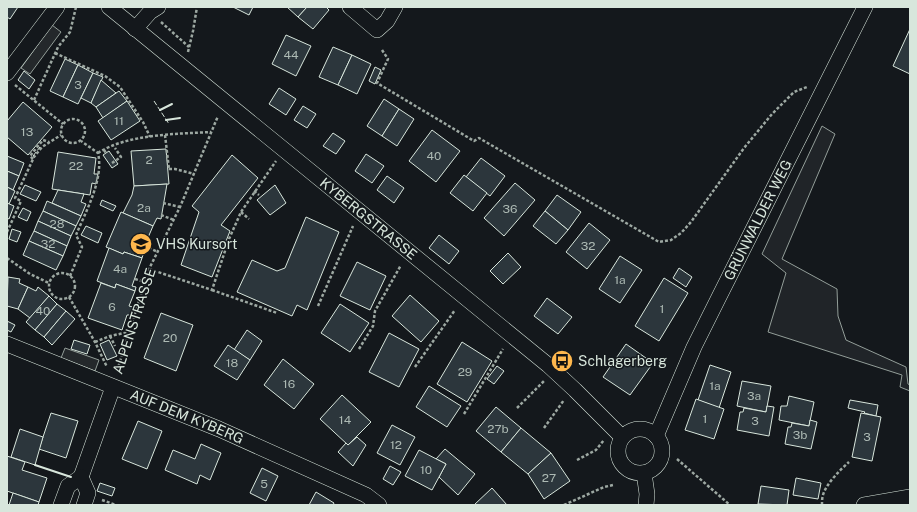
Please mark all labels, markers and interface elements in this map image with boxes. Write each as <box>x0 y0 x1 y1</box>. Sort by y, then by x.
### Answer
house number: 44 <box>283 48 299 62</box>
house number: 3 <box>74 78 82 92</box>
house number: 11 <box>114 114 124 128</box>
house number: 13 <box>21 125 33 139</box>
house number: 40 <box>427 149 441 163</box>
house number: 2 <box>145 153 153 167</box>
street label: GRÜNWALDER WEG <box>721 157 795 283</box>
house number: 22 <box>69 159 83 173</box>
street label: KYBERGSTRASSE <box>317 175 420 263</box>
house number: 2a <box>137 201 151 215</box>
house number: 36 <box>503 202 517 216</box>
house number: 28 <box>50 217 65 231</box>
school or university icon: VHS Kursort <box>128 231 154 257</box>
place label: VHS Kursort <box>156 236 237 252</box>
house number: 32 <box>41 237 55 251</box>
house number: 32 <box>581 239 595 253</box>
house number: 4a <box>113 262 127 276</box>
street label: ALPENSTRASSE <box>109 266 159 376</box>
house number: 1a <box>614 273 626 287</box>
house number: 6 <box>108 300 116 314</box>
house number: 1 <box>660 302 664 316</box>
house number: 40 <box>36 304 50 318</box>
house number: 20 <box>163 331 177 345</box>
bus stop icon: Schlagerberg <box>549 348 575 374</box>
place label: Schlagerberg <box>578 353 667 369</box>
house number: 18 <box>226 356 239 370</box>
house number: 29 <box>458 365 472 379</box>
house number: 16 <box>283 377 295 391</box>
house number: 1a <box>709 379 721 393</box>
street label: AUF DEM KYBERG <box>128 386 246 447</box>
house number: 3a <box>747 389 761 403</box>
house number: 1 <box>703 412 707 426</box>
house number: 14 <box>339 413 352 427</box>
house number: 3 <box>751 414 759 428</box>
house number: 27b <box>487 422 509 436</box>
house number: 3b <box>793 428 807 442</box>
house number: 3 <box>863 430 871 444</box>
house number: 12 <box>390 438 402 452</box>
house number: 10 <box>420 463 432 477</box>
house number: 27 <box>542 471 556 485</box>
house number: 5 <box>260 477 268 491</box>

